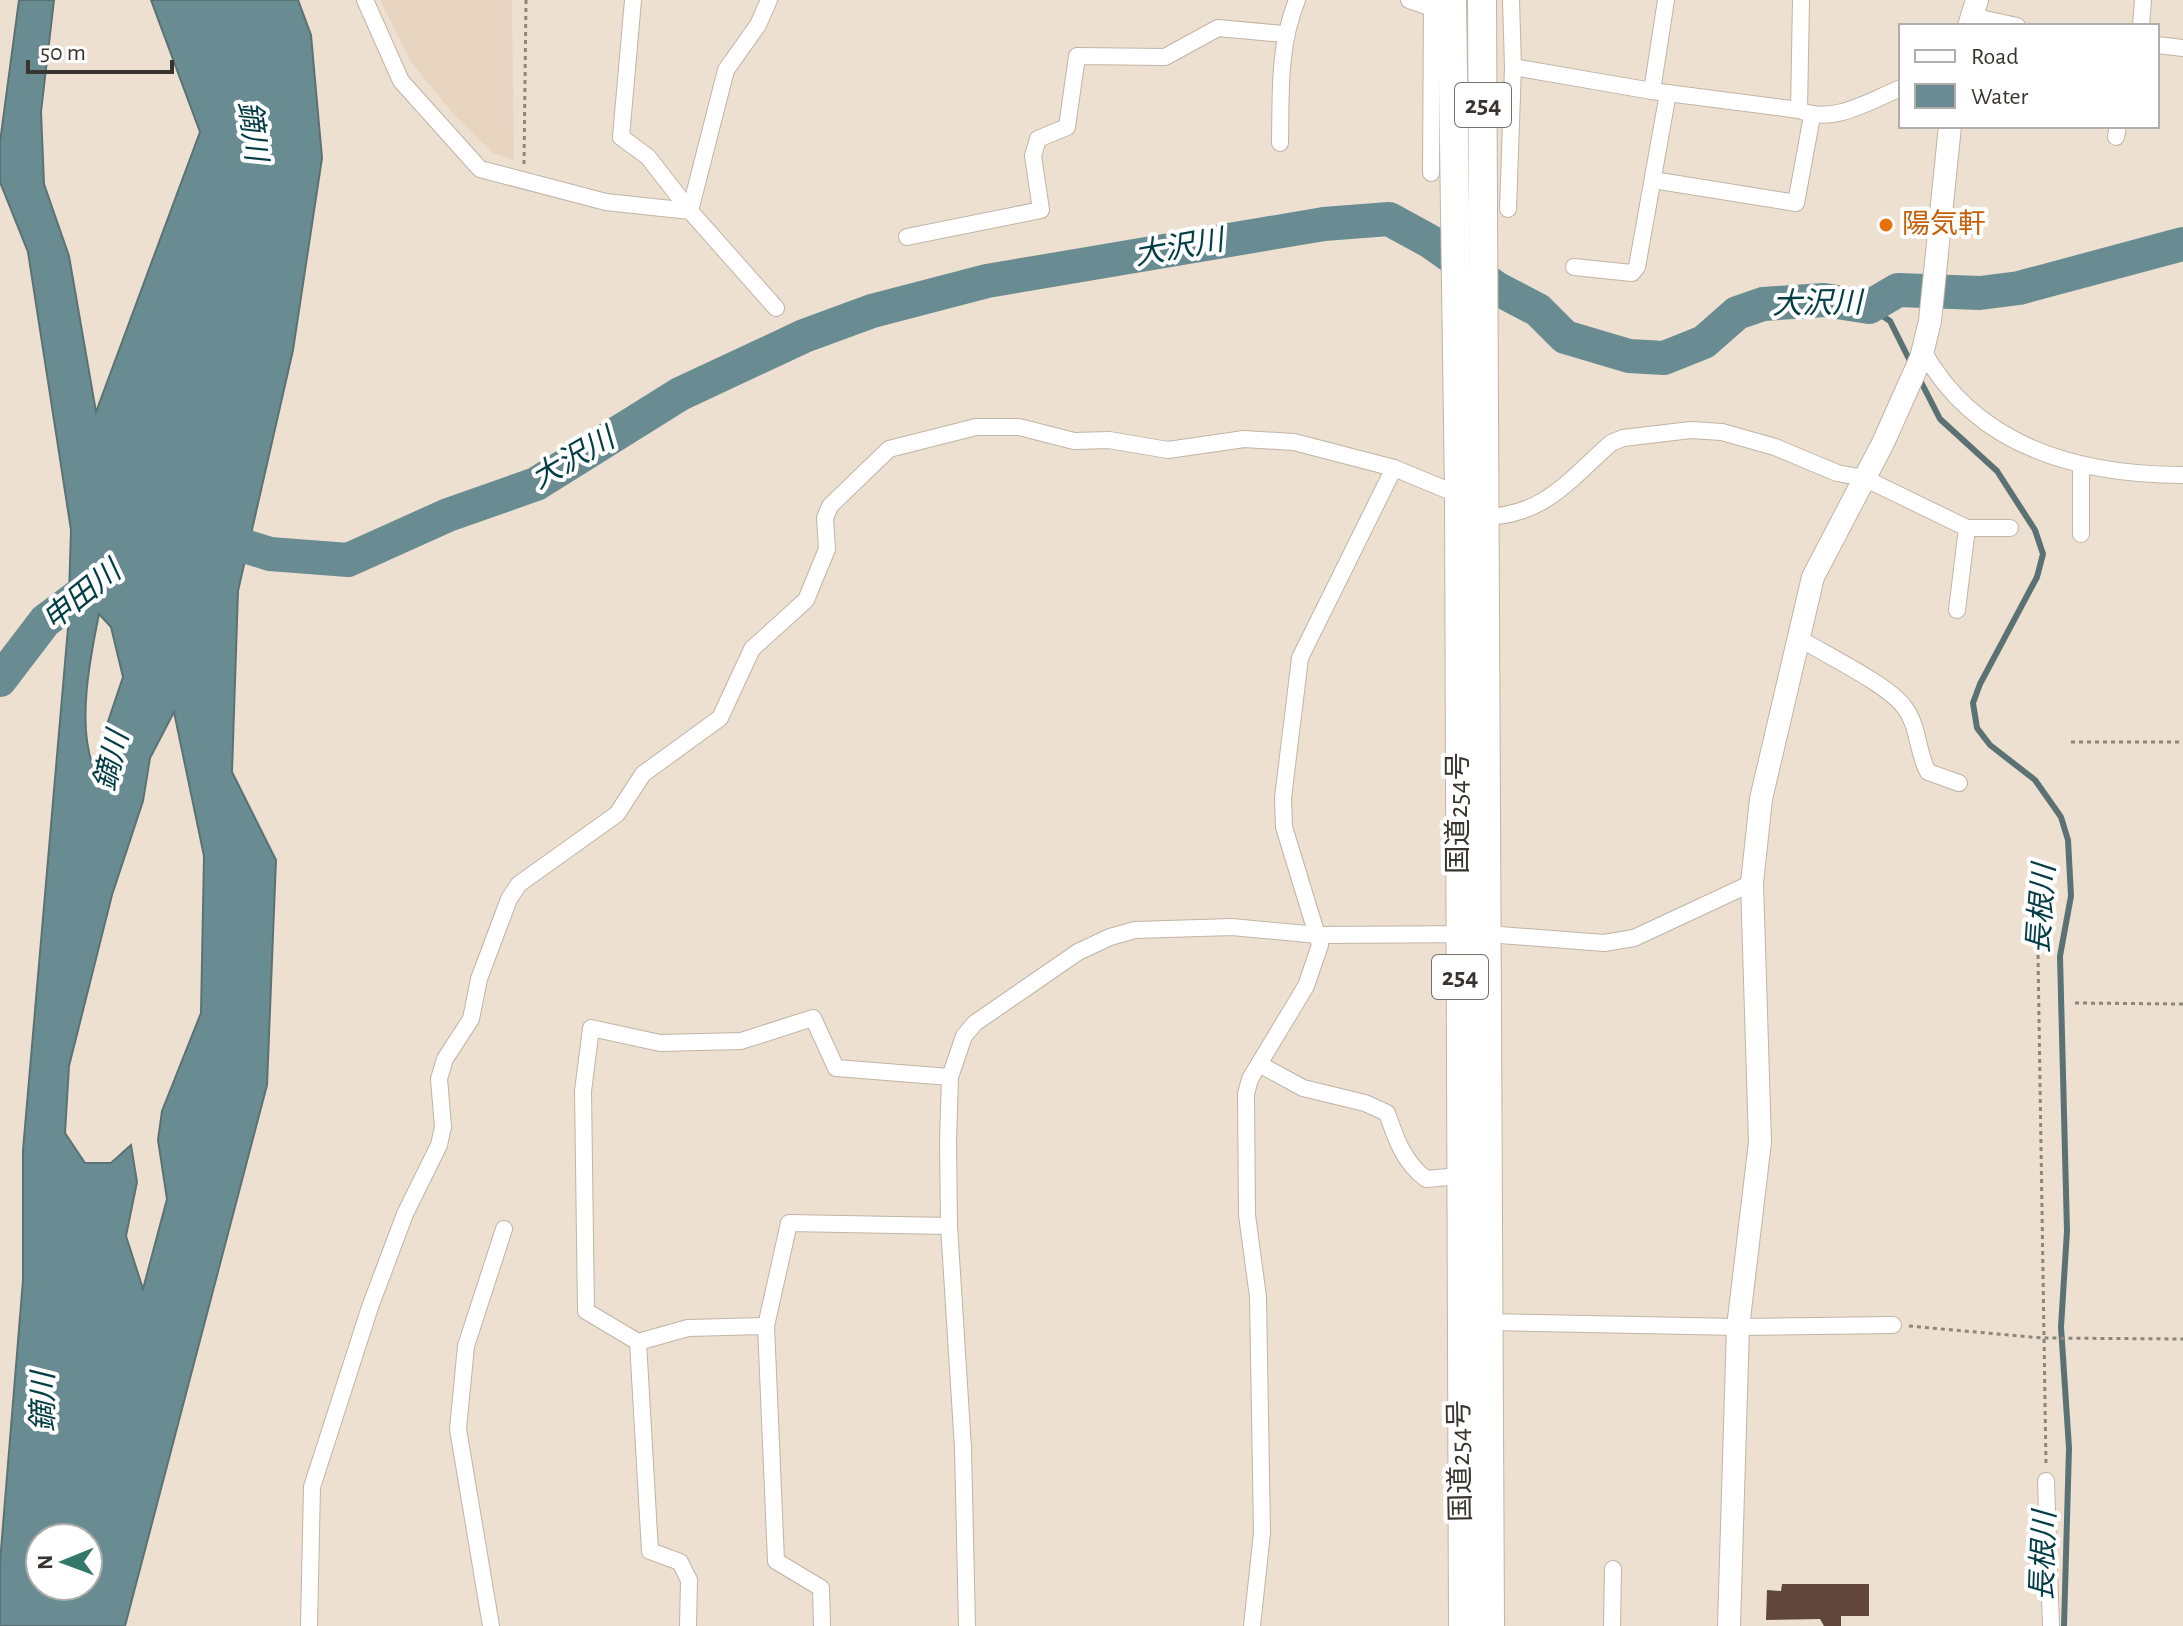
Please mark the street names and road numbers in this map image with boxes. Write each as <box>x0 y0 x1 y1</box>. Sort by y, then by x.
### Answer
road number: 254 <box>1455 83 1511 127</box>
street label: 国道254号 <box>1443 752 1473 874</box>
road number: 254 <box>1432 955 1488 999</box>
street label: 国道254号 <box>1444 1400 1476 1522</box>

